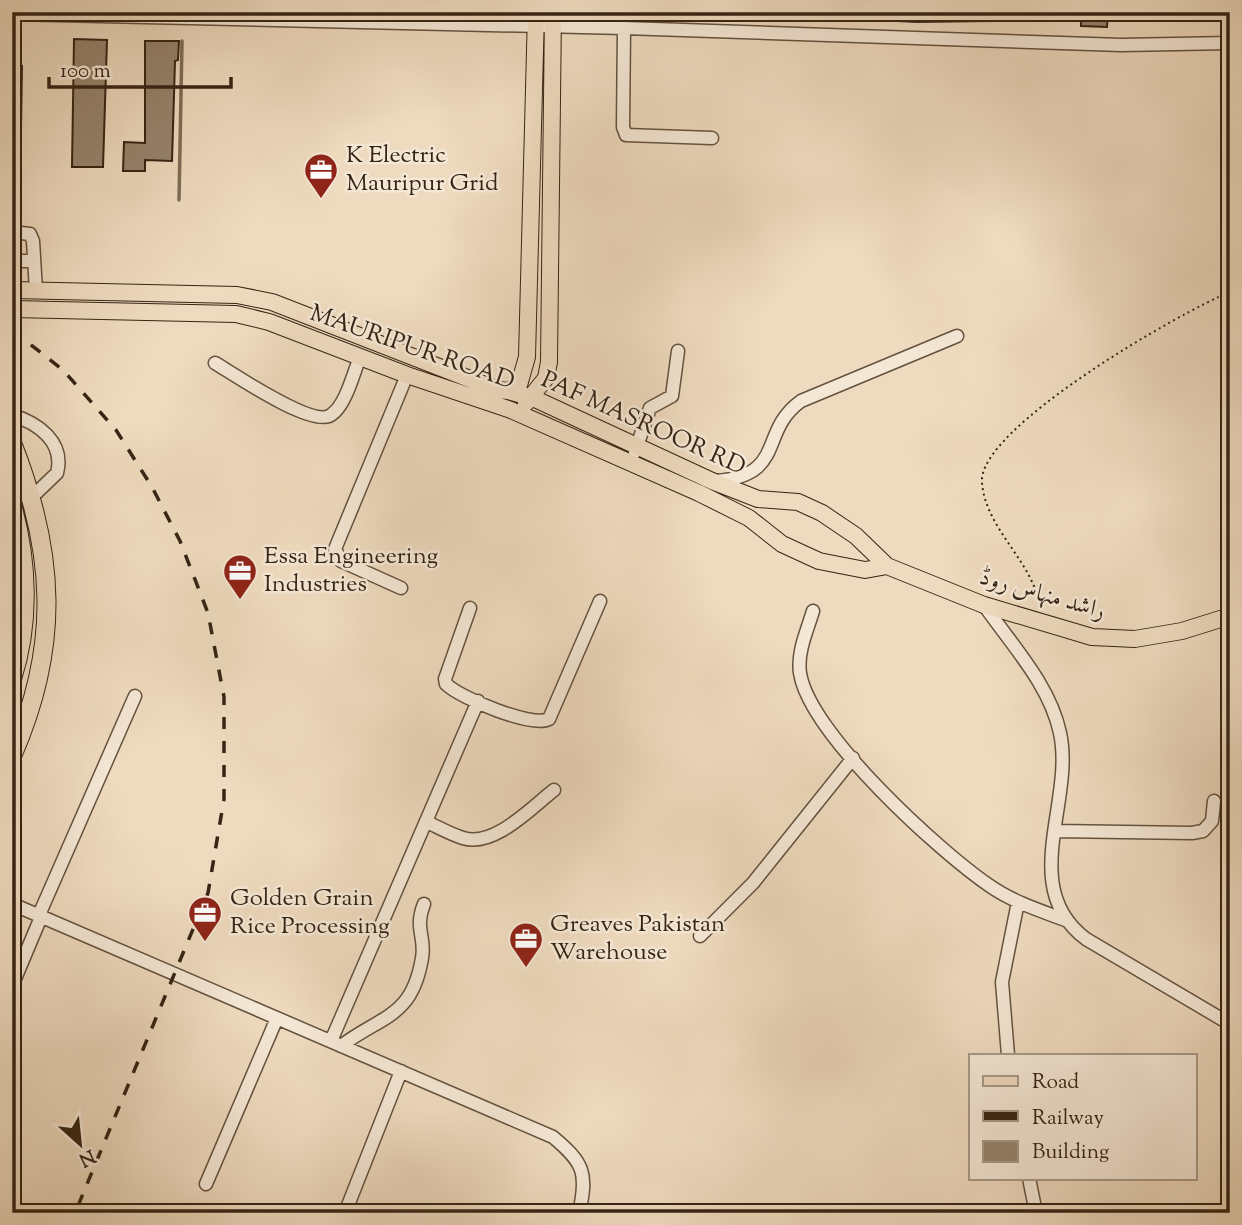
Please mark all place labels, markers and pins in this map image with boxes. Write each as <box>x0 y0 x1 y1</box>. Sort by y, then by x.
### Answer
place label: K Electric Mauripur Grid <box>346 139 499 201</box>
office icon: K Electric Mauripur Grid <box>302 151 340 200</box>
place label: Essa Engineering Industries <box>264 540 439 602</box>
office icon: Essa Engineering Industries <box>221 552 259 601</box>
place label: Golden Grain Rice Processing <box>230 882 390 944</box>
office icon: Golden Grain Rice Processing <box>186 894 224 943</box>
place label: Greaves Pakistan Warehouse <box>550 908 725 970</box>
office icon: Greaves Pakistan Warehouse <box>507 920 545 969</box>

